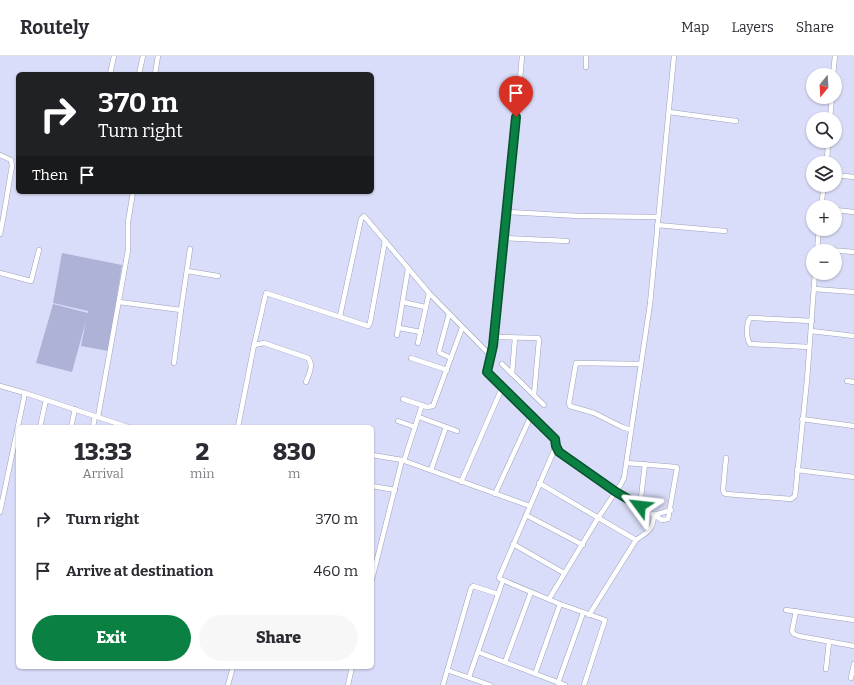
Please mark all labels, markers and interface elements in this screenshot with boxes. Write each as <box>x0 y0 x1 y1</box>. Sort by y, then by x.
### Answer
text: Routely <box>20 16 89 39</box>
text: Map <box>681 19 709 36</box>
text: Layers <box>731 19 774 36</box>
text: Share <box>796 19 834 36</box>
north arrow <box>806 68 842 104</box>
map controls <box>806 68 842 280</box>
pin <box>499 76 533 117</box>
icon: arrive <box>505 82 527 104</box>
text: 370 m <box>98 86 178 119</box>
icon: right <box>32 88 84 140</box>
button: search <box>806 112 842 148</box>
text: Turn right <box>98 120 183 142</box>
button: layers <box>806 156 842 192</box>
icon: arrive <box>76 164 98 186</box>
text: Then <box>32 166 68 184</box>
button: + <box>806 200 842 236</box>
button: − <box>806 244 842 280</box>
text: 13:33 <box>74 438 132 466</box>
text: 2 <box>195 438 209 466</box>
text: 830 <box>273 438 316 466</box>
text: Arrival <box>82 466 124 481</box>
text: min <box>190 466 215 481</box>
text: m <box>288 466 300 481</box>
position arrow <box>619 485 661 527</box>
icon: right <box>32 508 54 530</box>
text: Turn right <box>66 510 139 528</box>
text: 370 m <box>315 510 358 528</box>
icon: arrive <box>32 560 54 582</box>
text: Arrive at destination <box>66 562 213 580</box>
text: 460 m <box>314 562 358 580</box>
button: Exit <box>32 615 191 661</box>
button: Share <box>199 615 358 661</box>

